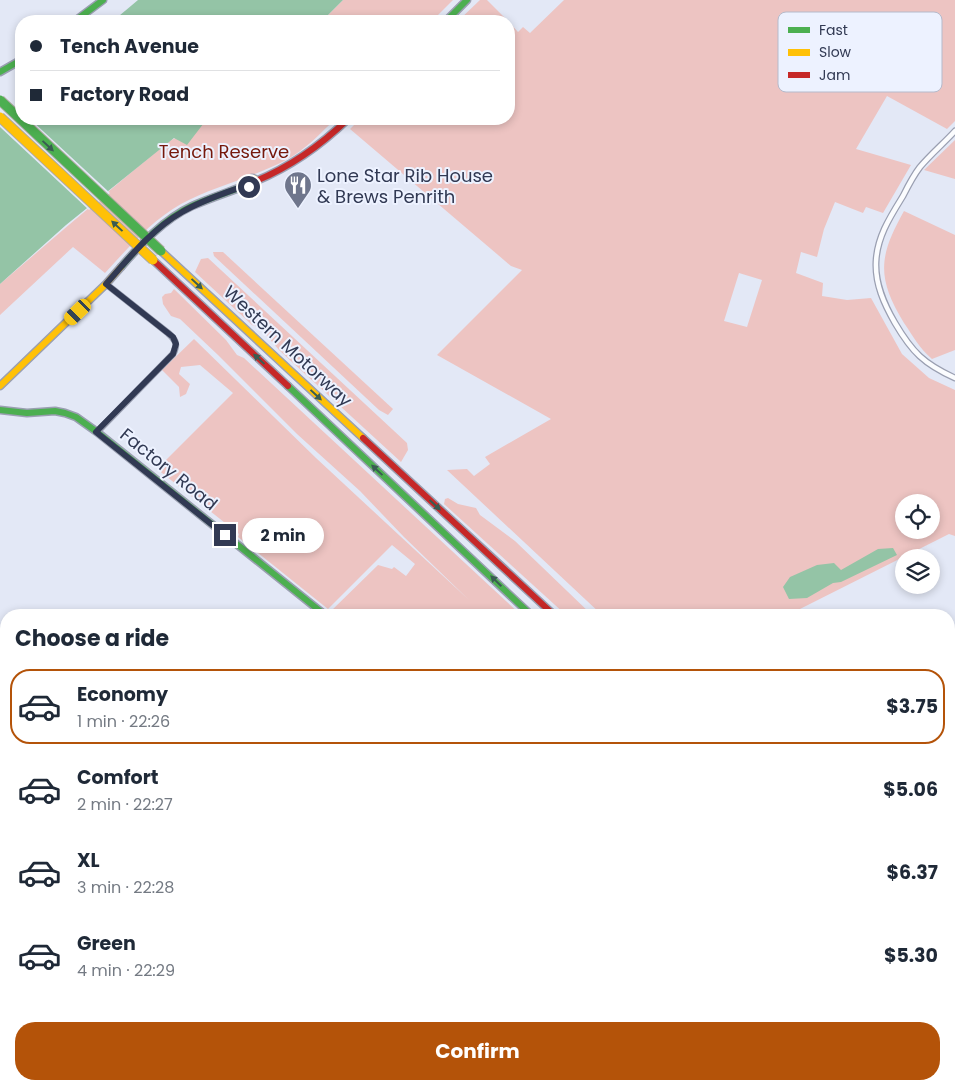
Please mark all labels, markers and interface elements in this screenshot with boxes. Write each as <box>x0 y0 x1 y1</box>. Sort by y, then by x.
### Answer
legend <box>778 12 942 92</box>
text: Fast <box>819 20 848 40</box>
text: Tench Avenue <box>60 33 199 60</box>
text: Slow <box>819 42 852 62</box>
text: Jam <box>819 65 850 85</box>
text: Factory Road <box>60 81 189 108</box>
park label: Tench Reserve <box>159 139 289 164</box>
one-way arrow <box>42 140 54 152</box>
place label: Lone Star Rib House & Brews Penrith <box>317 163 493 209</box>
restaurant icon: Lone Star Rib House & Brews Penrith <box>283 170 313 209</box>
route start <box>238 176 260 198</box>
one-way arrow <box>111 221 123 232</box>
one-way arrow <box>191 278 203 290</box>
street label: Western Motorway <box>218 280 358 412</box>
car <box>61 296 94 328</box>
one-way arrow <box>253 353 265 365</box>
one-way arrow <box>310 389 322 400</box>
street label: Factory Road <box>115 422 223 516</box>
one-way arrow <box>371 464 383 476</box>
map controls <box>895 494 940 594</box>
button: locate <box>895 494 940 539</box>
one-way arrow <box>429 499 441 511</box>
callout: 2 min <box>242 518 325 552</box>
route end <box>214 524 236 546</box>
text: 2 min <box>261 524 305 547</box>
button: layers <box>895 549 940 594</box>
one-way arrow <box>490 575 502 587</box>
text: Choose a ride <box>15 623 169 654</box>
text: Economy <box>77 681 168 708</box>
icon: car <box>17 684 62 729</box>
text: $3.75 <box>886 693 938 720</box>
text: 1 min · 22:26 <box>77 710 170 733</box>
text: Comfort <box>77 764 159 791</box>
icon: car <box>17 767 62 812</box>
text: $5.06 <box>883 776 938 803</box>
text: 2 min · 22:27 <box>77 793 173 816</box>
text: XL <box>77 847 100 874</box>
icon: car <box>17 850 62 895</box>
text: $6.37 <box>886 859 938 886</box>
text: 3 min · 22:28 <box>77 876 174 899</box>
text: Green <box>77 930 136 957</box>
icon: car <box>17 933 62 978</box>
text: $5.30 <box>884 942 938 969</box>
text: 4 min · 22:29 <box>77 959 175 982</box>
button: Confirm <box>15 1022 940 1080</box>

